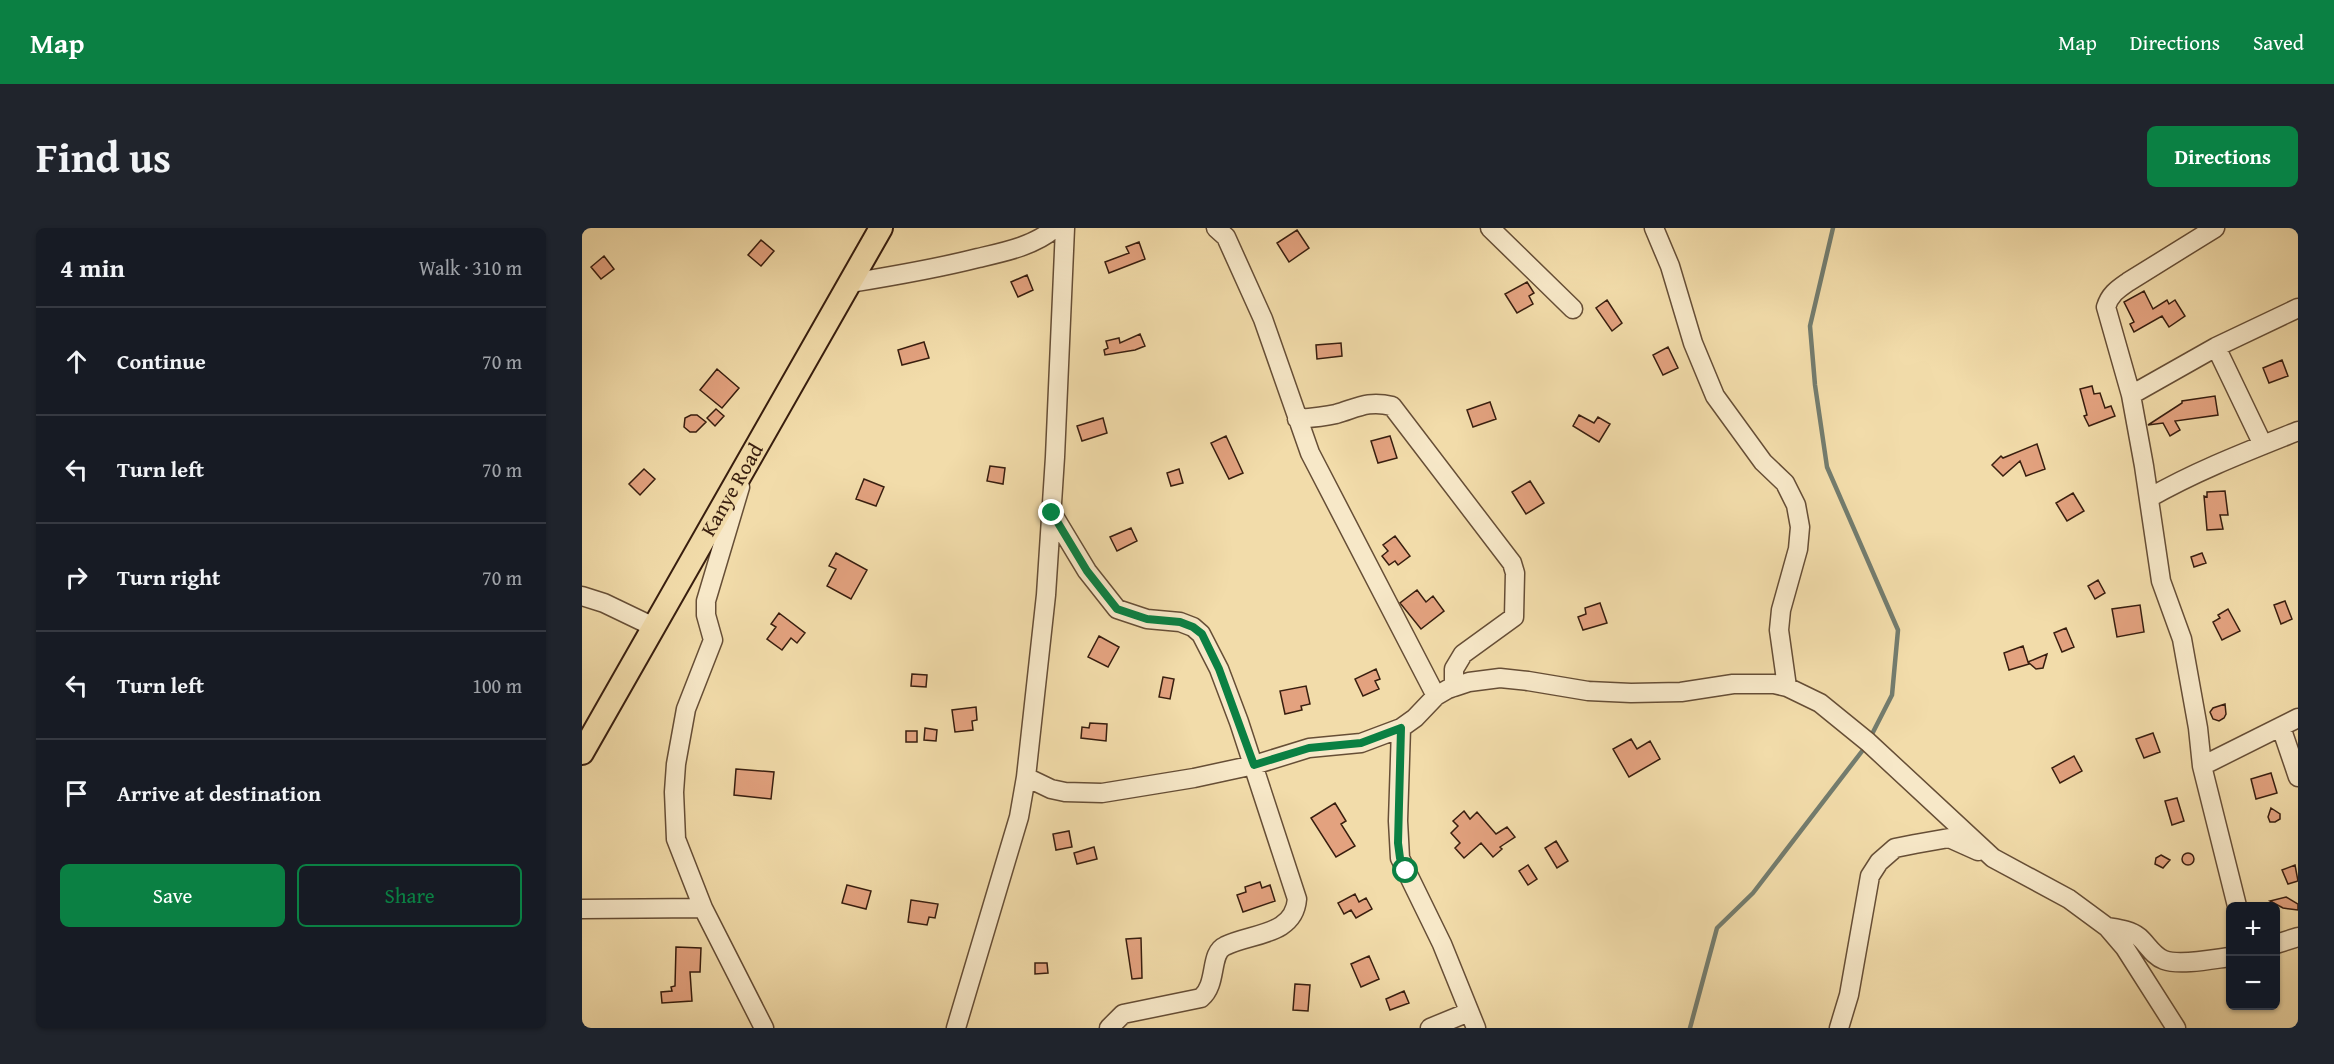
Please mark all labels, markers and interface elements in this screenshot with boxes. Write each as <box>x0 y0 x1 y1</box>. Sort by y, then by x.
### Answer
text: Map <box>30 22 84 63</box>
text: Map <box>2058 27 2097 58</box>
text: Directions <box>2130 27 2220 58</box>
text: Saved <box>2253 27 2304 58</box>
text: Find us <box>36 126 171 187</box>
button: Directions <box>2147 126 2298 187</box>
text: 4 min <box>60 248 125 287</box>
text: Walk · 310 m <box>419 253 522 282</box>
icon: ahead <box>60 345 93 378</box>
text: Continue <box>117 345 206 377</box>
text: 70 m <box>482 347 522 376</box>
street label: Kanye Road <box>693 437 771 542</box>
icon: left <box>60 453 93 486</box>
text: Turn left <box>117 453 204 485</box>
text: 70 m <box>482 455 522 484</box>
route end <box>1038 499 1064 525</box>
icon: right <box>60 561 93 594</box>
text: Turn right <box>117 561 220 593</box>
text: 70 m <box>482 563 522 592</box>
icon: left <box>60 669 93 702</box>
text: Turn left <box>117 669 204 701</box>
text: 100 m <box>472 671 522 700</box>
icon: arrive <box>60 777 93 810</box>
text: Arrive at destination <box>117 777 321 809</box>
route start <box>1392 857 1418 883</box>
button: Save <box>60 864 285 927</box>
button: Share <box>297 864 522 927</box>
map controls <box>2226 902 2280 1010</box>
button: + <box>2226 902 2280 956</box>
button: − <box>2226 956 2280 1010</box>

